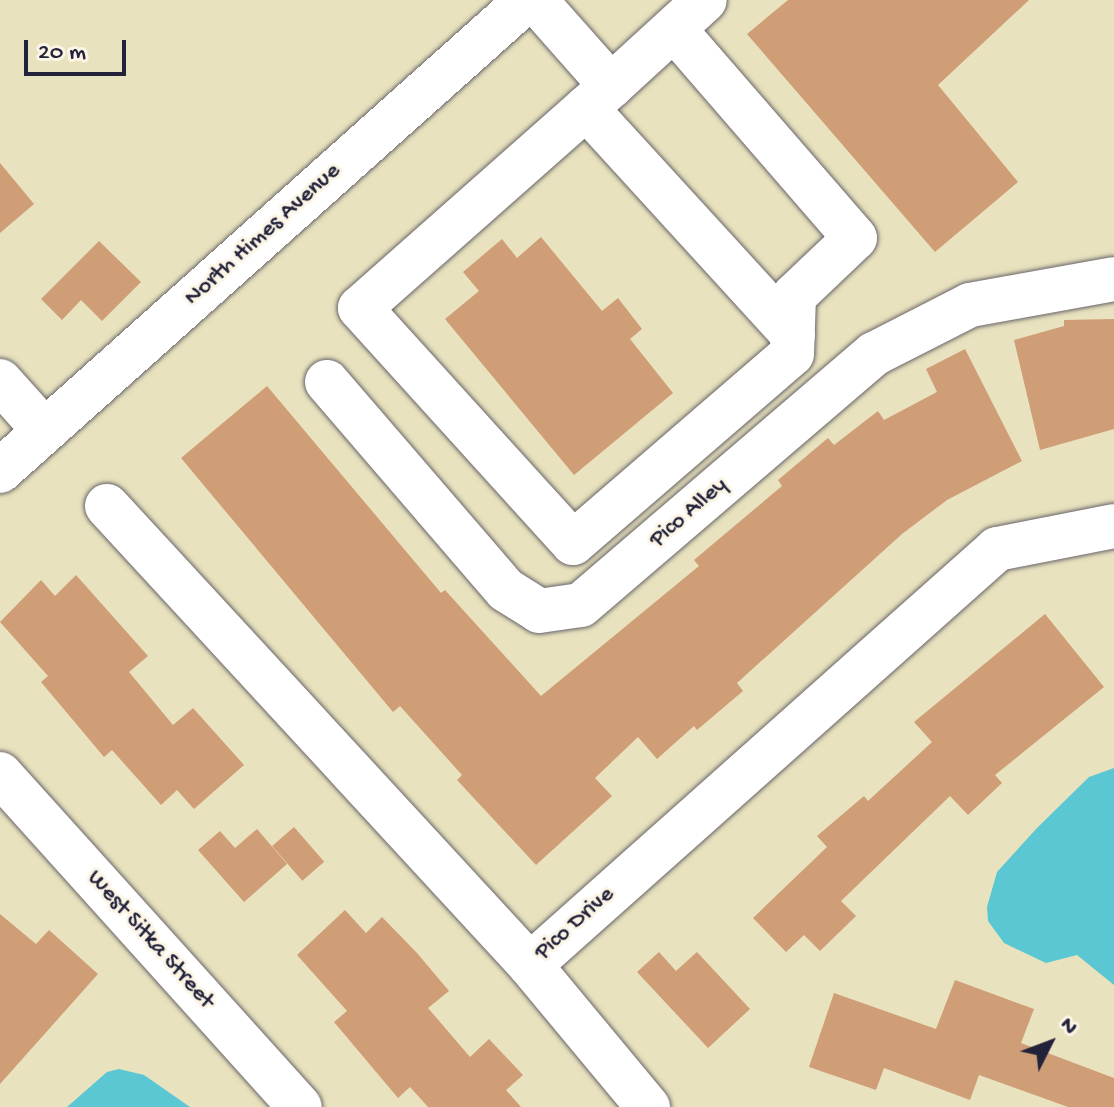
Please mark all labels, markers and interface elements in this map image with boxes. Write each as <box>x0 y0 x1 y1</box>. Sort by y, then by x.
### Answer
scale bar <box>28 24 130 74</box>
text: 20 m <box>38 39 86 68</box>
street label: North Himes Avenue <box>179 157 347 313</box>
street label: Pico Alley <box>644 471 734 555</box>
street label: West Sitka Street <box>80 865 220 1015</box>
street label: Pico Drive <box>529 881 621 967</box>
north arrow <box>1010 1003 1090 1083</box>
text: N <box>1053 1013 1082 1041</box>

